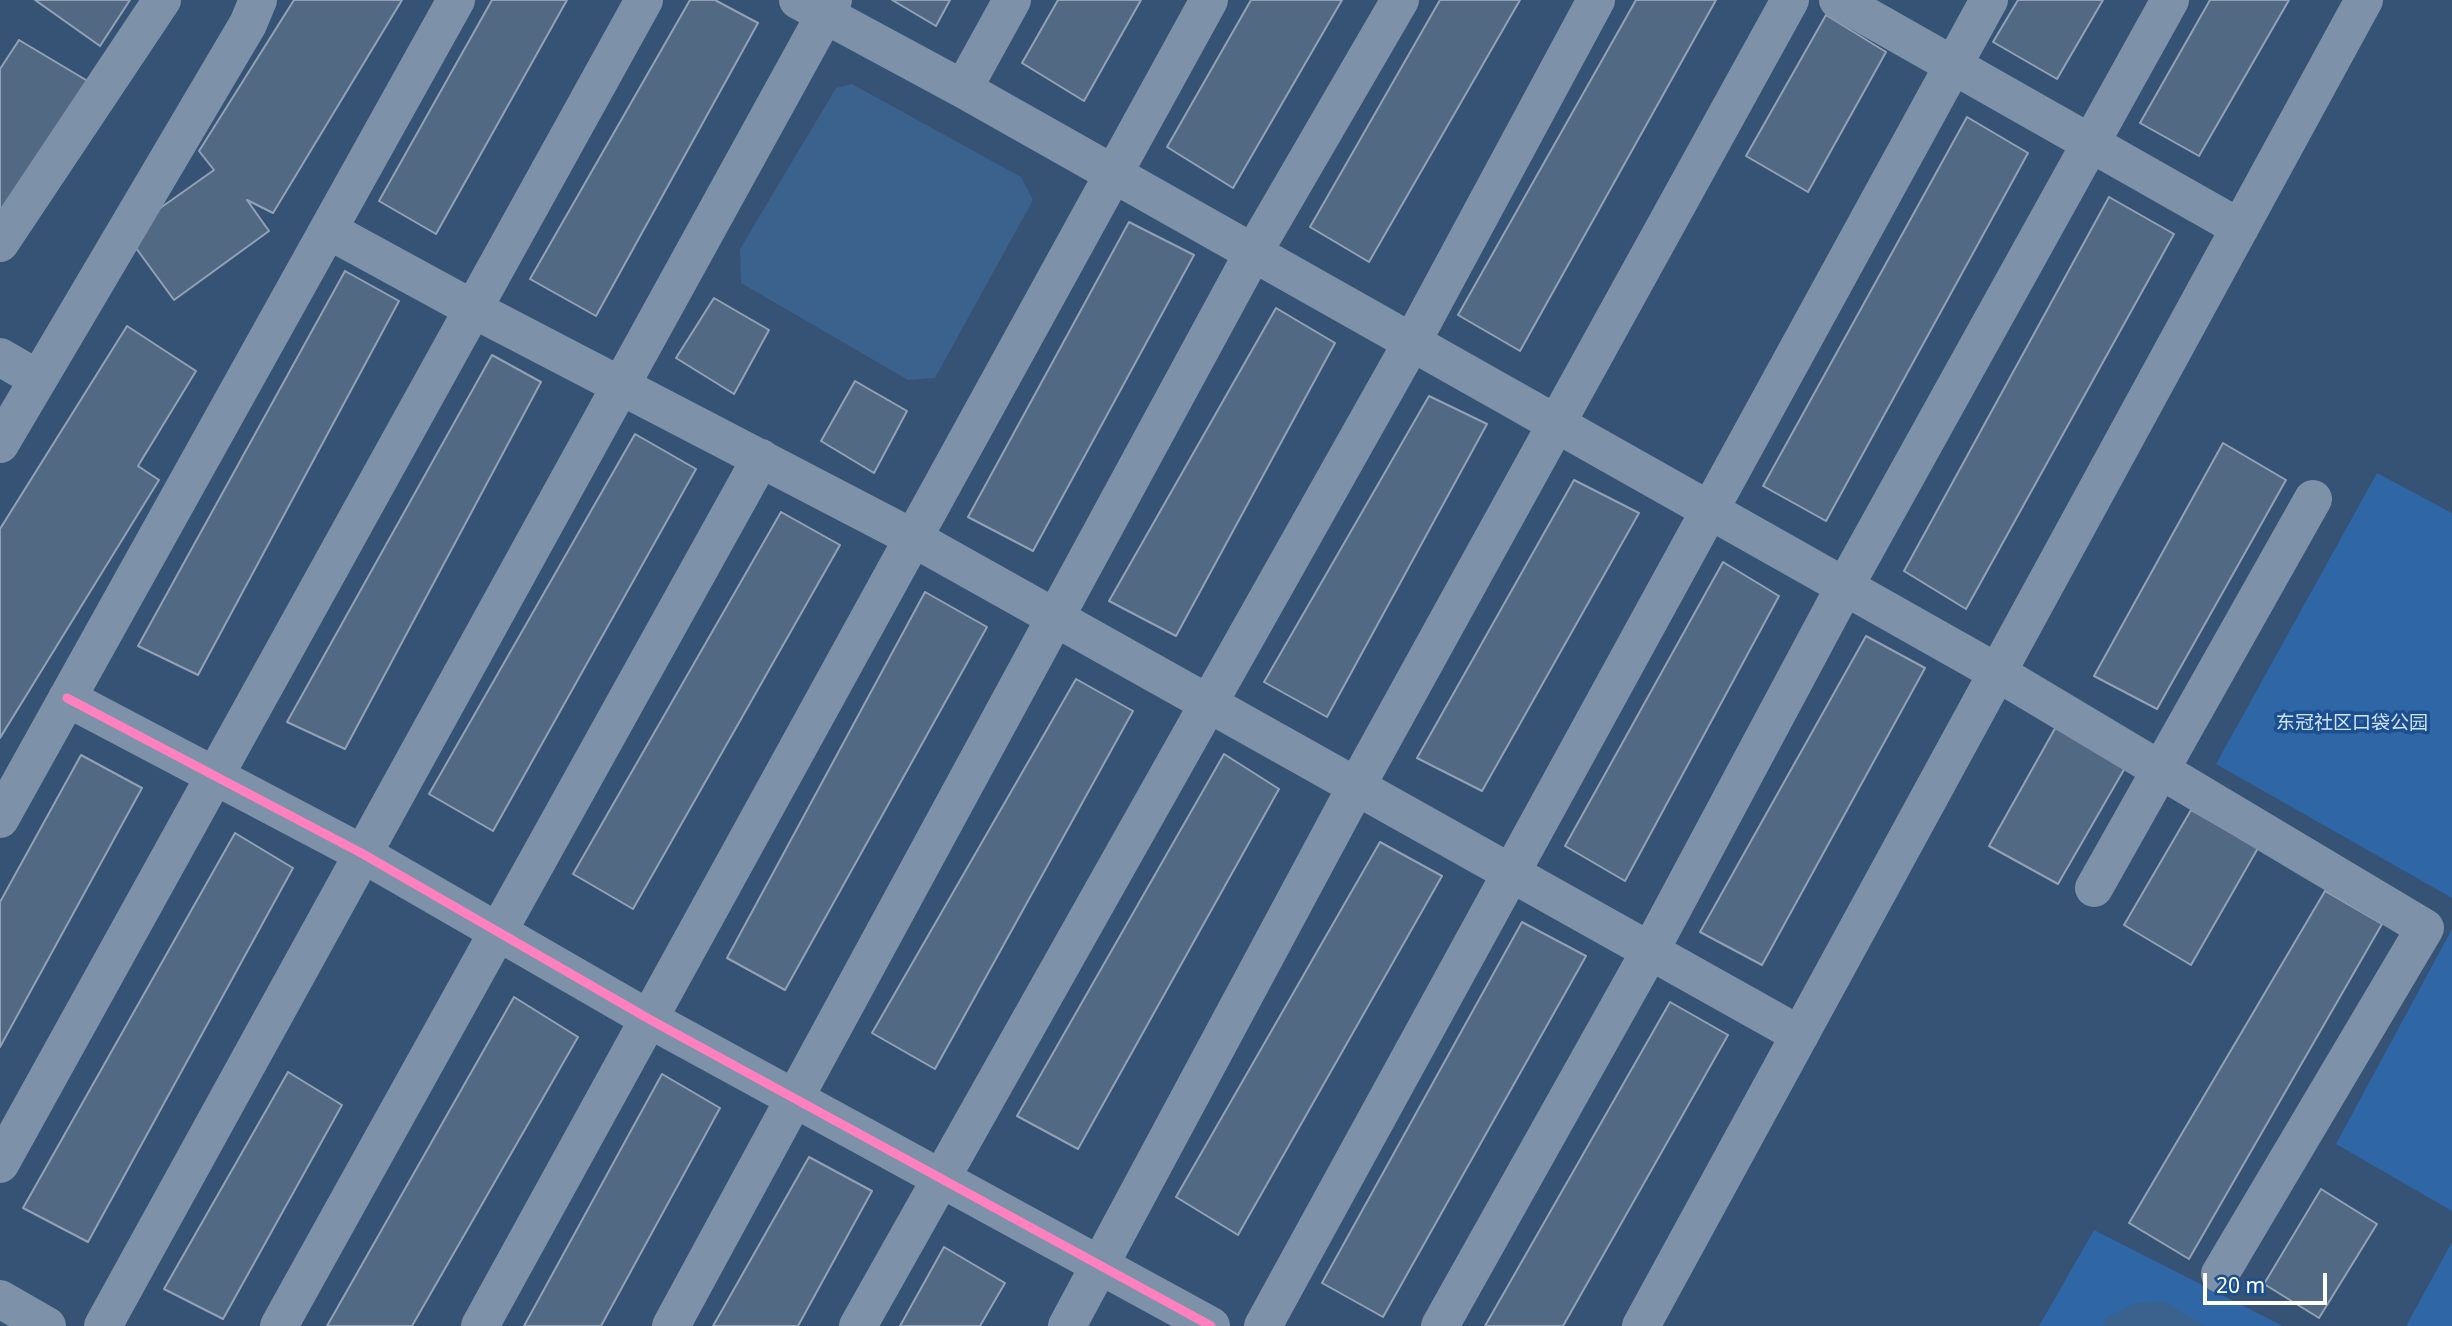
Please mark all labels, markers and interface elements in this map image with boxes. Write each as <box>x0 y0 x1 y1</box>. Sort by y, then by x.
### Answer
park label: 东冠社区口袋公园 <box>2276 713 2428 735</box>
scale bar <box>2207 1260 2331 1304</box>
text: 20 m <box>2216 1271 2265 1299</box>

